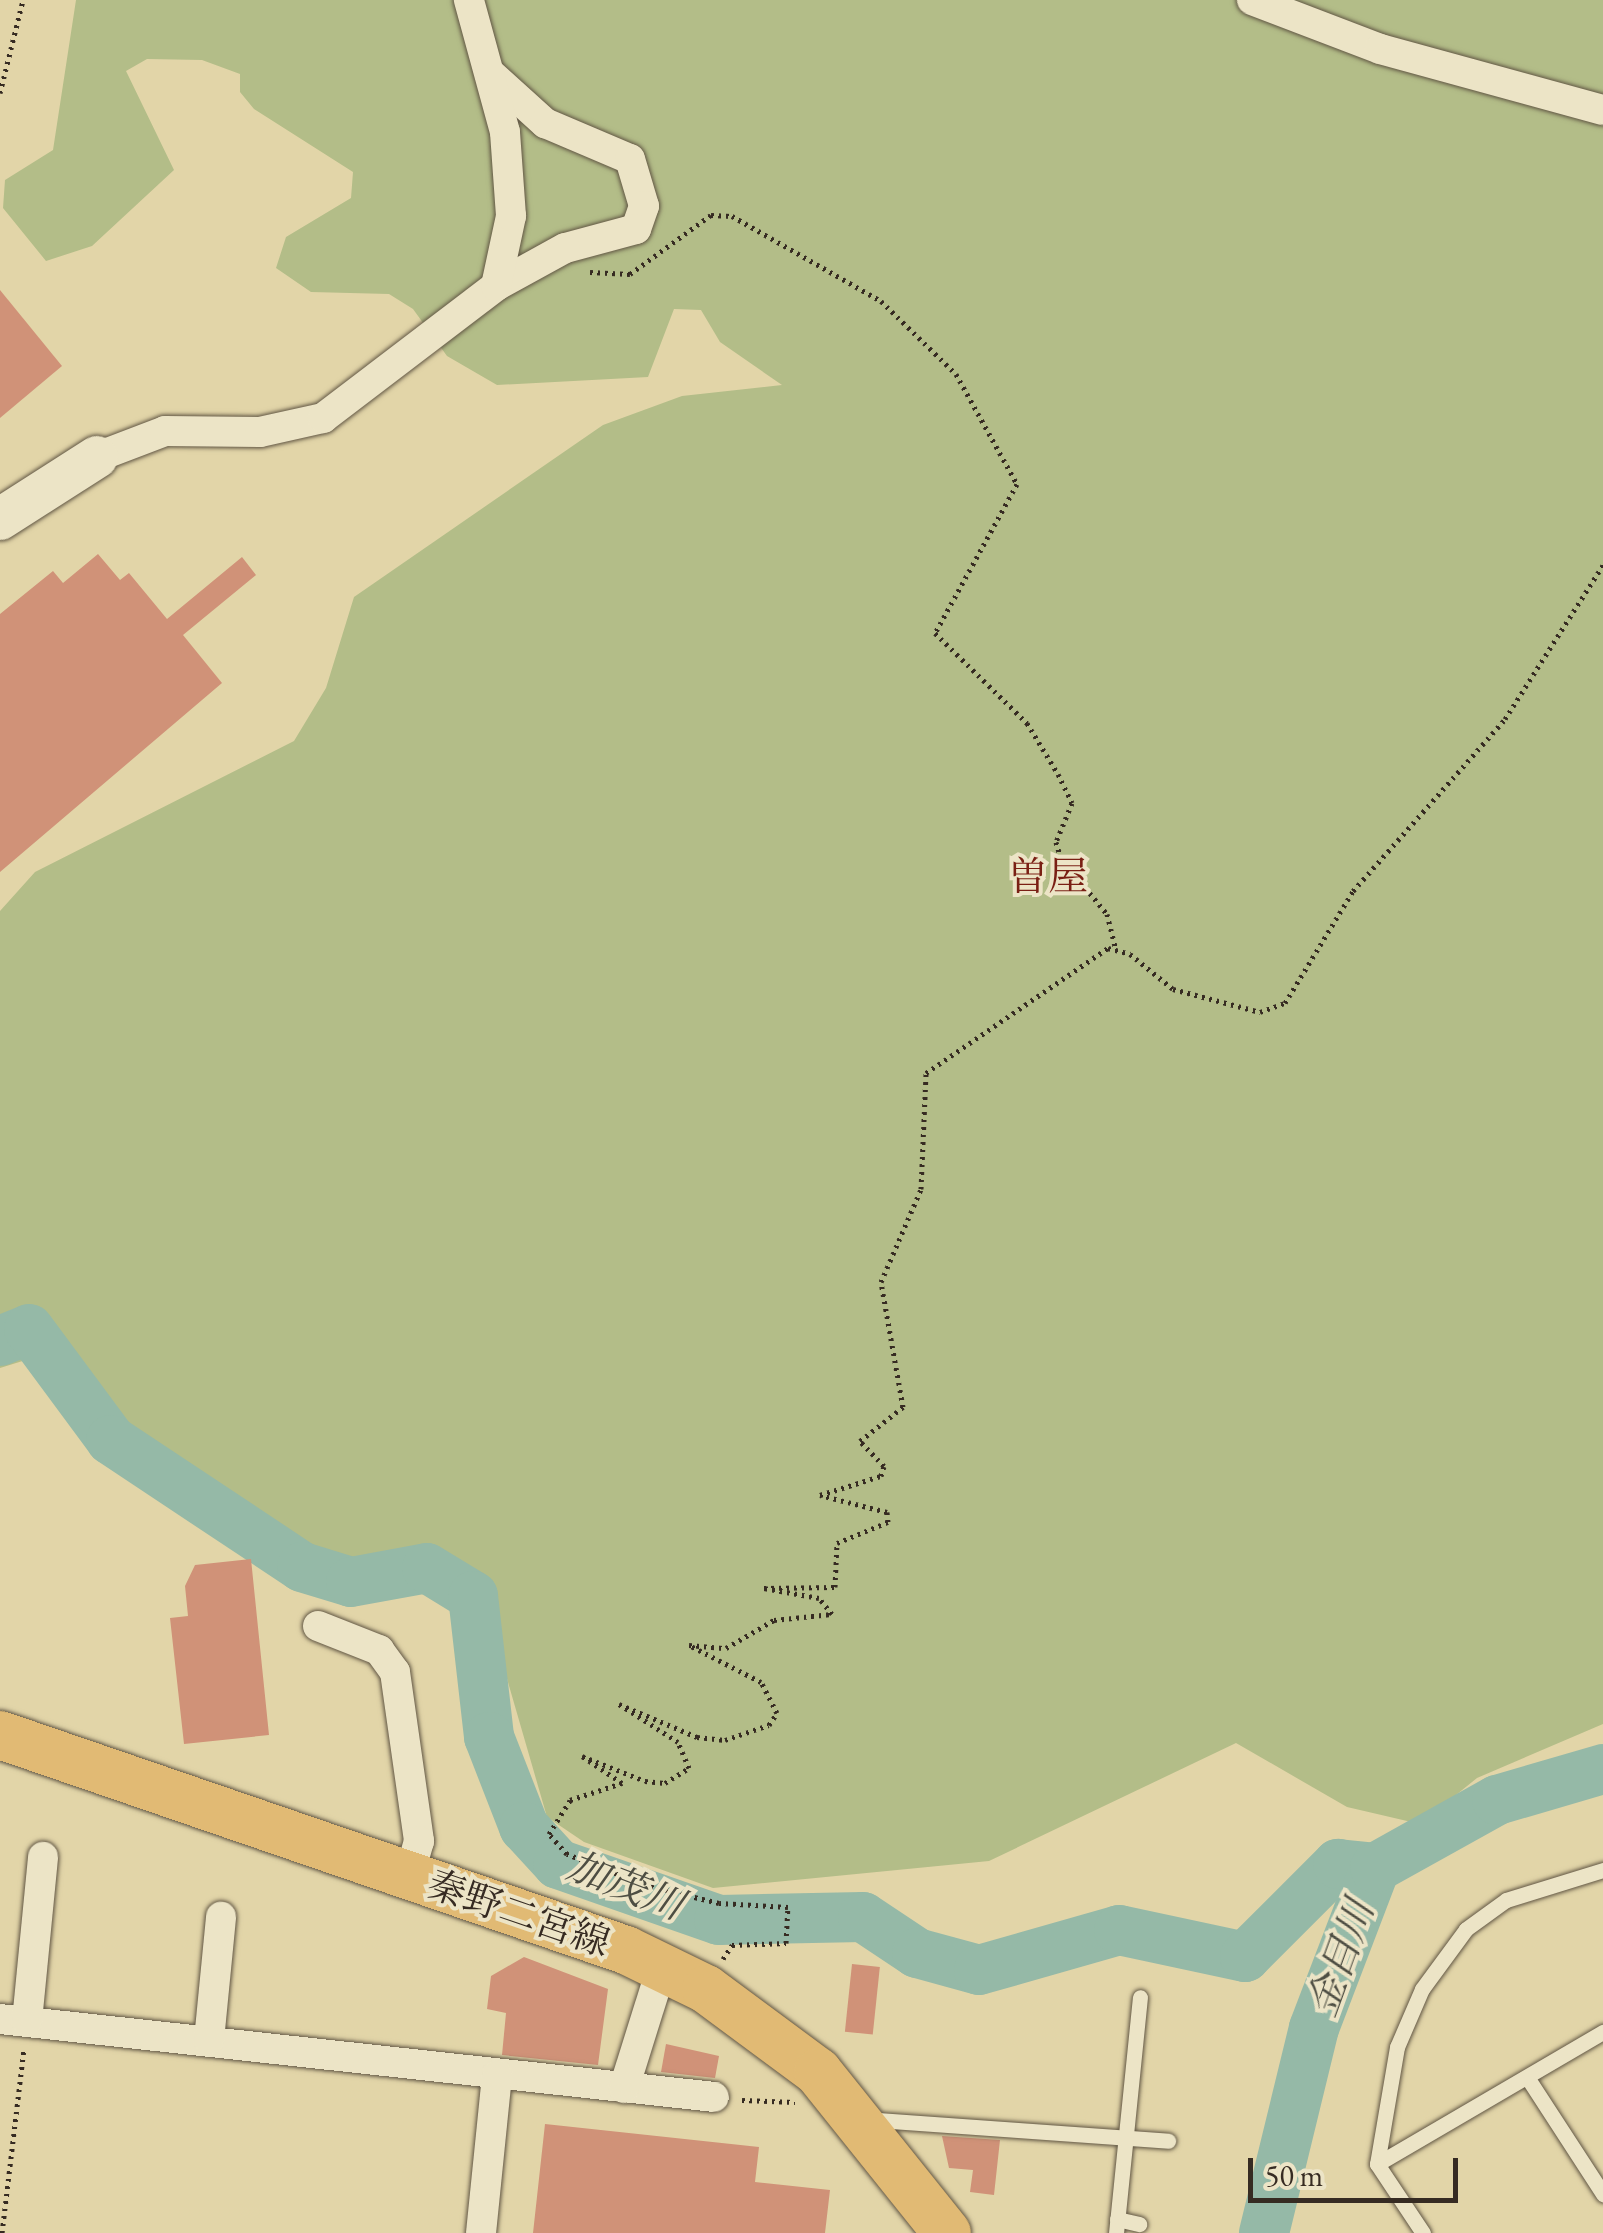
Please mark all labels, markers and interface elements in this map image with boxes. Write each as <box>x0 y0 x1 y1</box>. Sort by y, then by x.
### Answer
district label: 曽屋 <box>1008 852 1088 900</box>
water label: 加茂川 <box>561 1841 691 1929</box>
street label: 秦野二宮線 <box>422 1861 616 1965</box>
water label: 金目川 <box>1297 1893 1383 2023</box>
scale bar <box>1253 2138 1463 2200</box>
text: 50 m <box>1265 2156 1323 2195</box>

